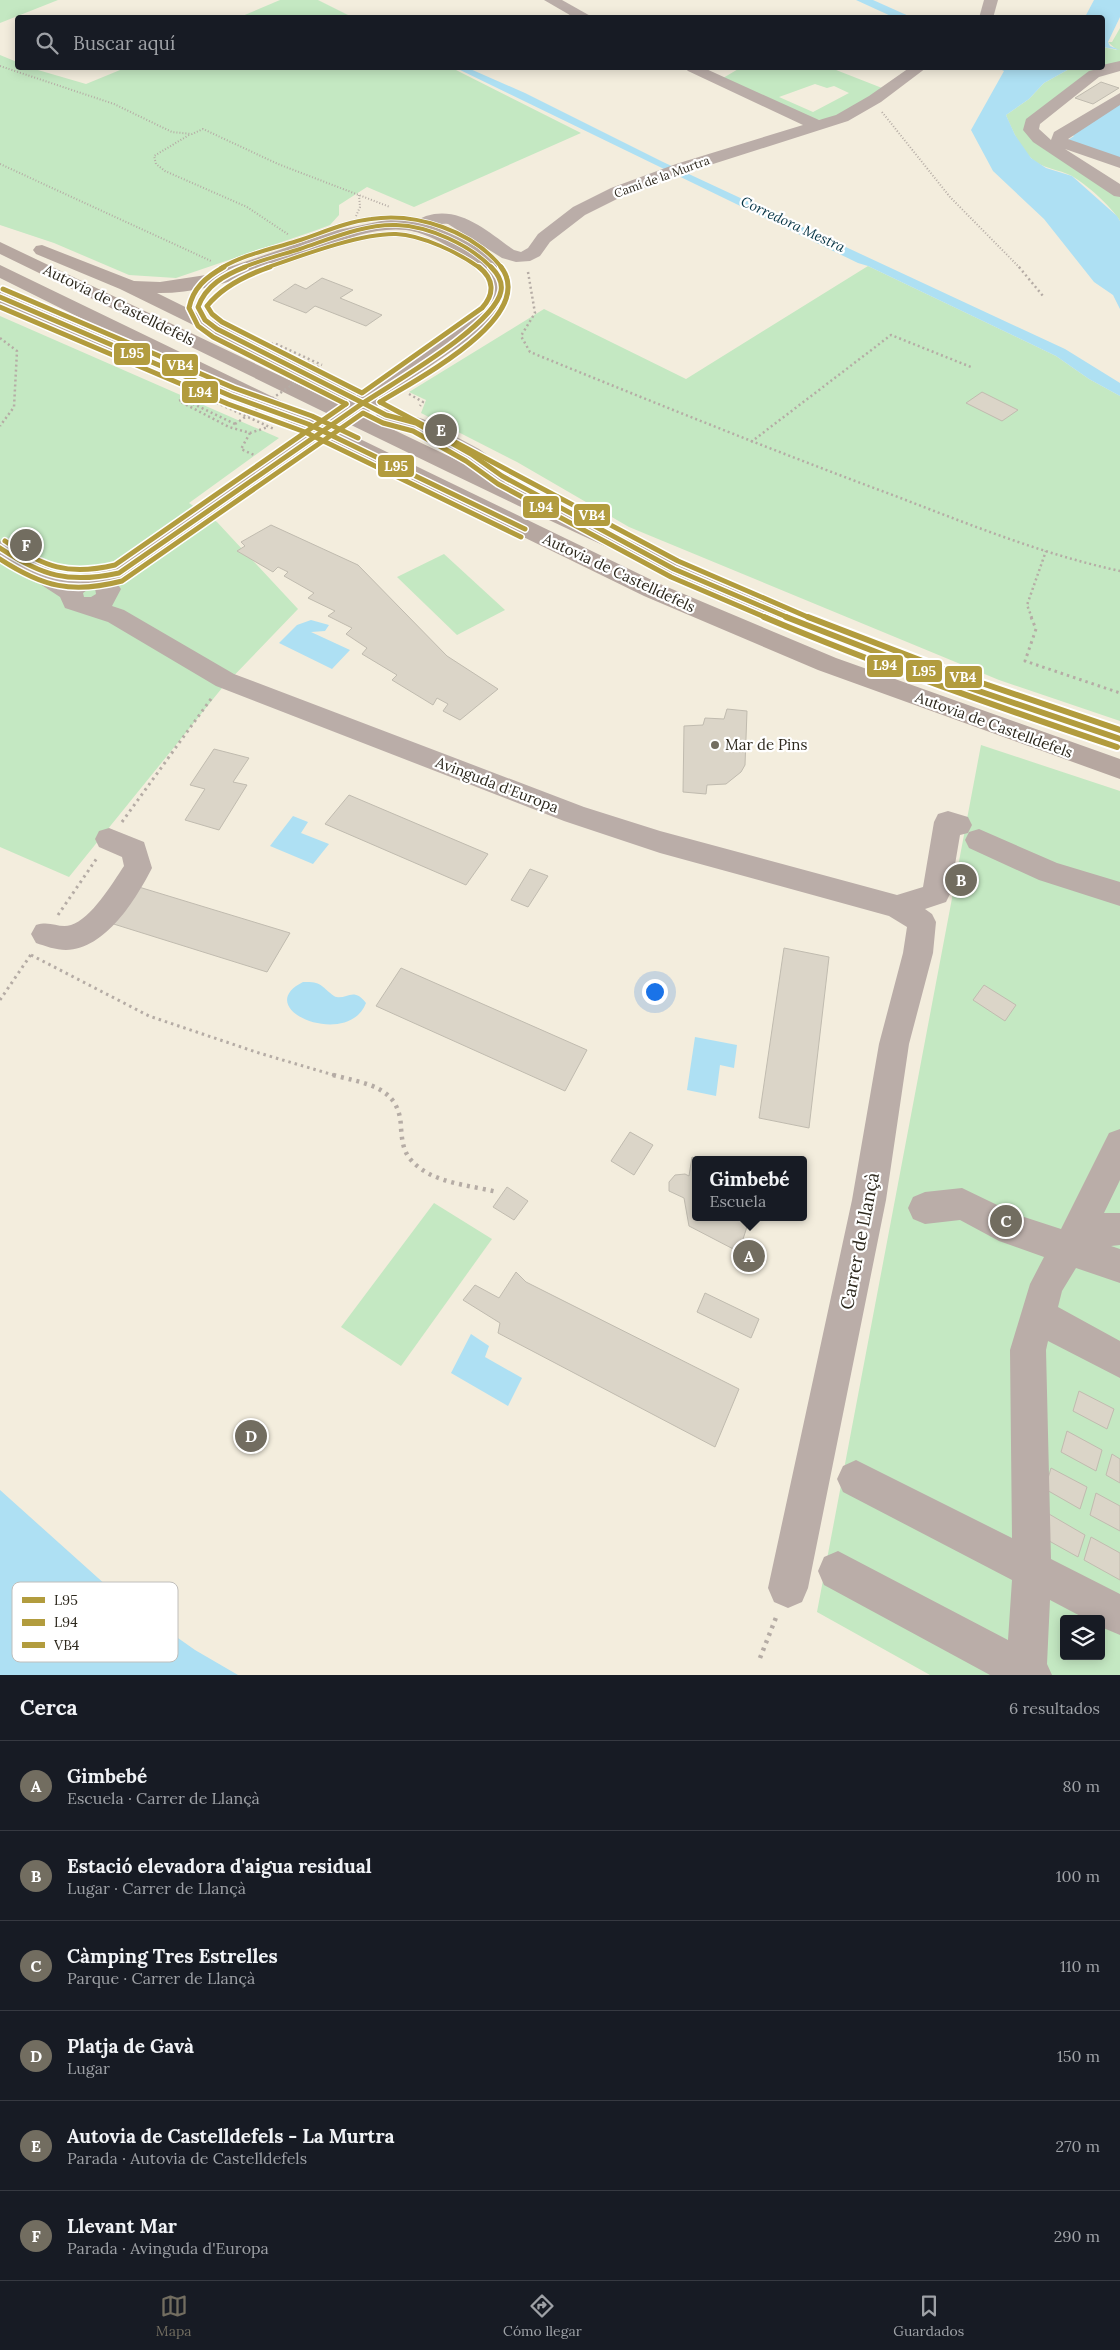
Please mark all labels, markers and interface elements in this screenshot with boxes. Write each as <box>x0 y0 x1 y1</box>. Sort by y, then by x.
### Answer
search box <box>15 15 1105 70</box>
icon: search <box>33 29 61 57</box>
text: Buscar aquí <box>73 31 175 55</box>
street label: Camí de la Murtra <box>612 152 712 201</box>
water label: Corredora Mestra <box>738 192 848 256</box>
street label: Autovia de Castelldefels <box>40 259 198 349</box>
line badge: L95 <box>113 342 151 366</box>
text: L95 <box>120 344 144 362</box>
line badge: VB4 <box>161 353 199 377</box>
text: VB4 <box>167 356 194 374</box>
line badge: L94 <box>181 380 219 404</box>
text: L94 <box>188 383 212 401</box>
pin: E <box>425 411 457 449</box>
line badge: L95 <box>377 454 415 478</box>
text: L95 <box>384 457 408 475</box>
line badge: L94 <box>522 495 560 519</box>
text: L94 <box>529 498 553 516</box>
line badge: VB4 <box>573 503 611 527</box>
text: VB4 <box>579 506 606 524</box>
pin: F <box>10 526 42 564</box>
street label: Autovia de Castelldefels <box>539 528 698 616</box>
line badge: L94 <box>866 654 904 678</box>
text: L94 <box>873 656 897 674</box>
line badge: L95 <box>905 659 943 683</box>
text: L95 <box>912 662 936 680</box>
line badge: VB4 <box>944 665 983 689</box>
text: VB4 <box>950 668 977 686</box>
street label: Autovia de Castelldefels <box>912 687 1075 762</box>
place label: Mar de Pins <box>725 735 807 754</box>
marker: Mar de Pins <box>709 739 721 751</box>
street label: Avinguda d'Europa <box>432 752 562 817</box>
pin: B <box>945 861 977 899</box>
your location <box>642 979 668 1005</box>
popup <box>692 1156 807 1221</box>
text: Gimbebé <box>709 1167 790 1191</box>
street label: Carrer de Llançà <box>835 1170 884 1311</box>
text: Escuela <box>709 1191 766 1211</box>
pin: C <box>990 1202 1022 1240</box>
pin: A <box>733 1237 765 1275</box>
pin: D <box>235 1417 267 1455</box>
legend <box>12 1582 178 1662</box>
text: L95 <box>54 1591 78 1609</box>
text: L94 <box>54 1613 78 1631</box>
map controls <box>1060 1615 1105 1660</box>
button: layers <box>1060 1615 1105 1660</box>
text: VB4 <box>53 1636 80 1654</box>
text: Cerca <box>20 1694 78 1721</box>
text: 6 resultados <box>1009 1698 1100 1718</box>
text: Gimbebé <box>67 1764 147 1788</box>
text: A <box>31 1776 41 1796</box>
text: 80 m <box>1063 1776 1100 1796</box>
text: Escuela · Carrer de Llançà <box>67 1788 260 1808</box>
text: Estació elevadora d'aigua residual <box>67 1854 372 1878</box>
text: B <box>31 1866 41 1886</box>
text: 100 m <box>1056 1866 1100 1886</box>
text: Lugar · Carrer de Llançà <box>67 1878 246 1898</box>
text: Càmping Tres Estrelles <box>67 1944 278 1968</box>
text: C <box>30 1956 42 1976</box>
text: 110 m <box>1060 1956 1100 1976</box>
text: Parque · Carrer de Llançà <box>67 1968 255 1988</box>
text: Platja de Gavà <box>67 2034 194 2058</box>
text: D <box>30 2046 42 2066</box>
text: 150 m <box>1057 2046 1100 2066</box>
text: Lugar <box>67 2058 110 2078</box>
text: Autovia de Castelldefels - La Murtra <box>67 2124 394 2148</box>
text: E <box>31 2136 41 2156</box>
text: 270 m <box>1056 2136 1100 2156</box>
text: Parada · Autovia de Castelldefels <box>67 2148 307 2168</box>
text: Llevant Mar <box>67 2214 177 2238</box>
text: F <box>31 2226 41 2246</box>
text: 290 m <box>1054 2226 1100 2246</box>
text: Parada · Avinguda d'Europa <box>67 2238 269 2258</box>
tab: Mapa <box>156 2292 191 2340</box>
tab: Cómo llegar <box>503 2292 582 2340</box>
tab: Guardados <box>893 2292 964 2340</box>

